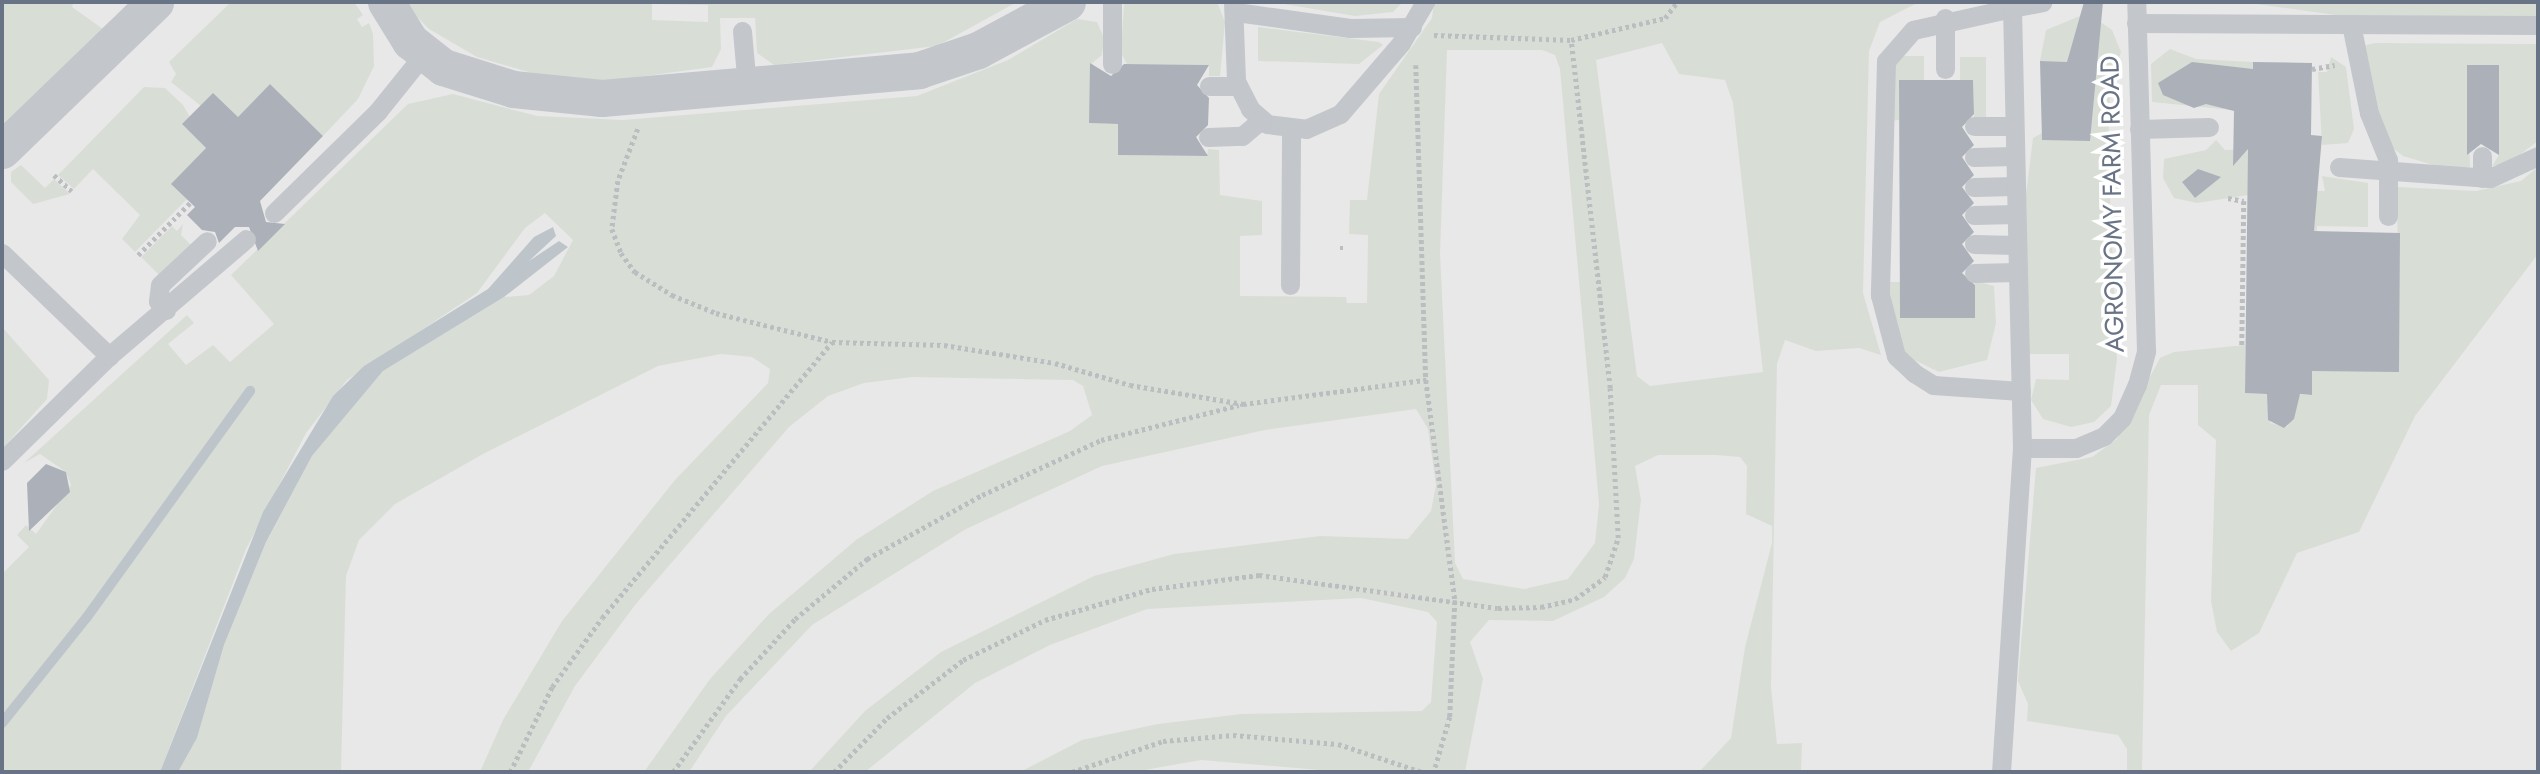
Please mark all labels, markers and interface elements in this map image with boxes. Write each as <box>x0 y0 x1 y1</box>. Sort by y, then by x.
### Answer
street label: AGRONOMY FARM ROAD <box>2095 55 2131 353</box>

